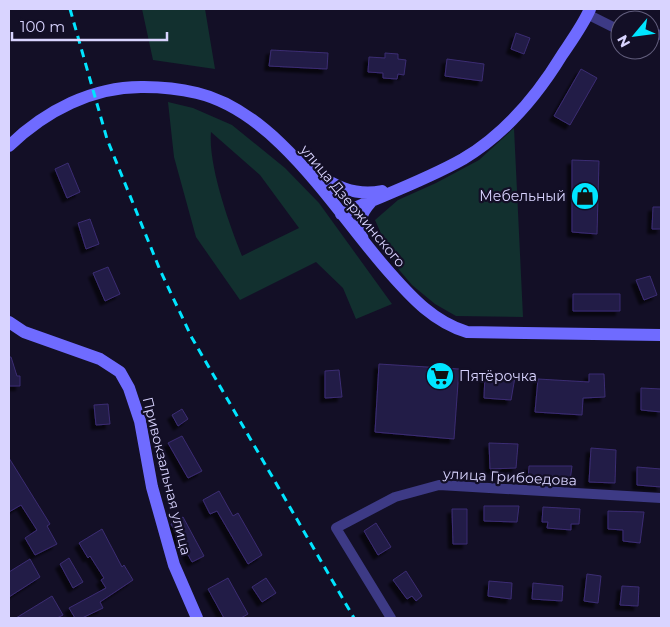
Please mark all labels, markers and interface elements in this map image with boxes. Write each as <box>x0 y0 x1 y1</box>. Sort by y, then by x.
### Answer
scale bar <box>12 10 168 42</box>
north arrow <box>610 10 660 60</box>
text: 100 m <box>20 17 65 36</box>
text: N <box>613 32 634 51</box>
street label: улица Дзержинского <box>296 140 410 271</box>
shop icon: Мебельный <box>570 181 600 211</box>
place label: Мебельный <box>479 187 566 205</box>
supermarket icon: Пятёрочка <box>425 361 455 391</box>
place label: Пятёрочка <box>459 367 537 385</box>
street label: Привокзальная улица <box>139 395 195 557</box>
street label: улица Грибоедова <box>441 464 578 490</box>

